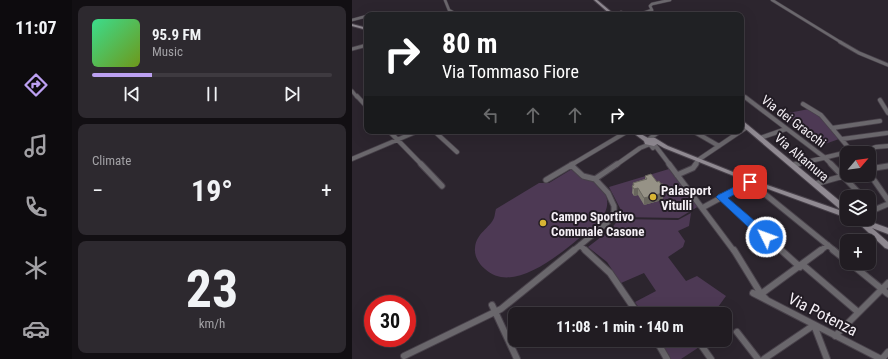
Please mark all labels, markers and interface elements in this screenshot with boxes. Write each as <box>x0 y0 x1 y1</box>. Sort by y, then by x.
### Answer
text: 11:07 <box>15 17 57 38</box>
text: 95.9 FM <box>152 26 201 44</box>
text: 80 m <box>442 27 498 60</box>
icon: right <box>376 28 428 80</box>
text: Music <box>152 44 183 59</box>
text: Via Tommaso Fiore <box>442 61 579 82</box>
icon: directions <box>22 71 50 99</box>
icon: previous <box>121 83 143 105</box>
icon: pause <box>201 83 223 105</box>
icon: next <box>281 83 303 105</box>
street label: Via dei Gracchi <box>758 92 829 151</box>
icon: left <box>480 104 502 126</box>
icon: ahead <box>522 104 544 126</box>
icon: ahead <box>564 104 586 126</box>
icon: right <box>606 104 628 126</box>
street label: Via Altamura <box>772 130 832 184</box>
icon: music <box>22 132 50 160</box>
north arrow <box>840 146 876 182</box>
map controls <box>840 146 876 270</box>
text: Climate <box>92 153 131 168</box>
pin <box>733 165 767 199</box>
icon: arrive <box>739 171 761 193</box>
text: 19° <box>191 173 233 208</box>
text: − <box>92 178 103 203</box>
text: + <box>321 178 332 203</box>
place label: Palasport Vitulli <box>661 183 711 213</box>
button: layers <box>840 190 876 226</box>
marker: Palasport Vitulli <box>648 192 658 202</box>
icon: phone <box>22 193 50 221</box>
place label: Campo Sportivo Comunale Casone <box>551 209 644 239</box>
position arrow <box>745 216 787 258</box>
marker: Campo Sportivo Comunale Casone <box>538 218 548 228</box>
button: + <box>840 234 876 270</box>
icon: climate <box>22 254 50 282</box>
text: 23 <box>186 259 238 320</box>
street label: Via Potenza <box>785 289 861 340</box>
speed limit sign: 30 <box>364 295 416 347</box>
icon: car <box>22 315 50 343</box>
text: km/h <box>199 316 225 331</box>
text: 11:08 · 1 min · 140 m <box>556 318 684 336</box>

